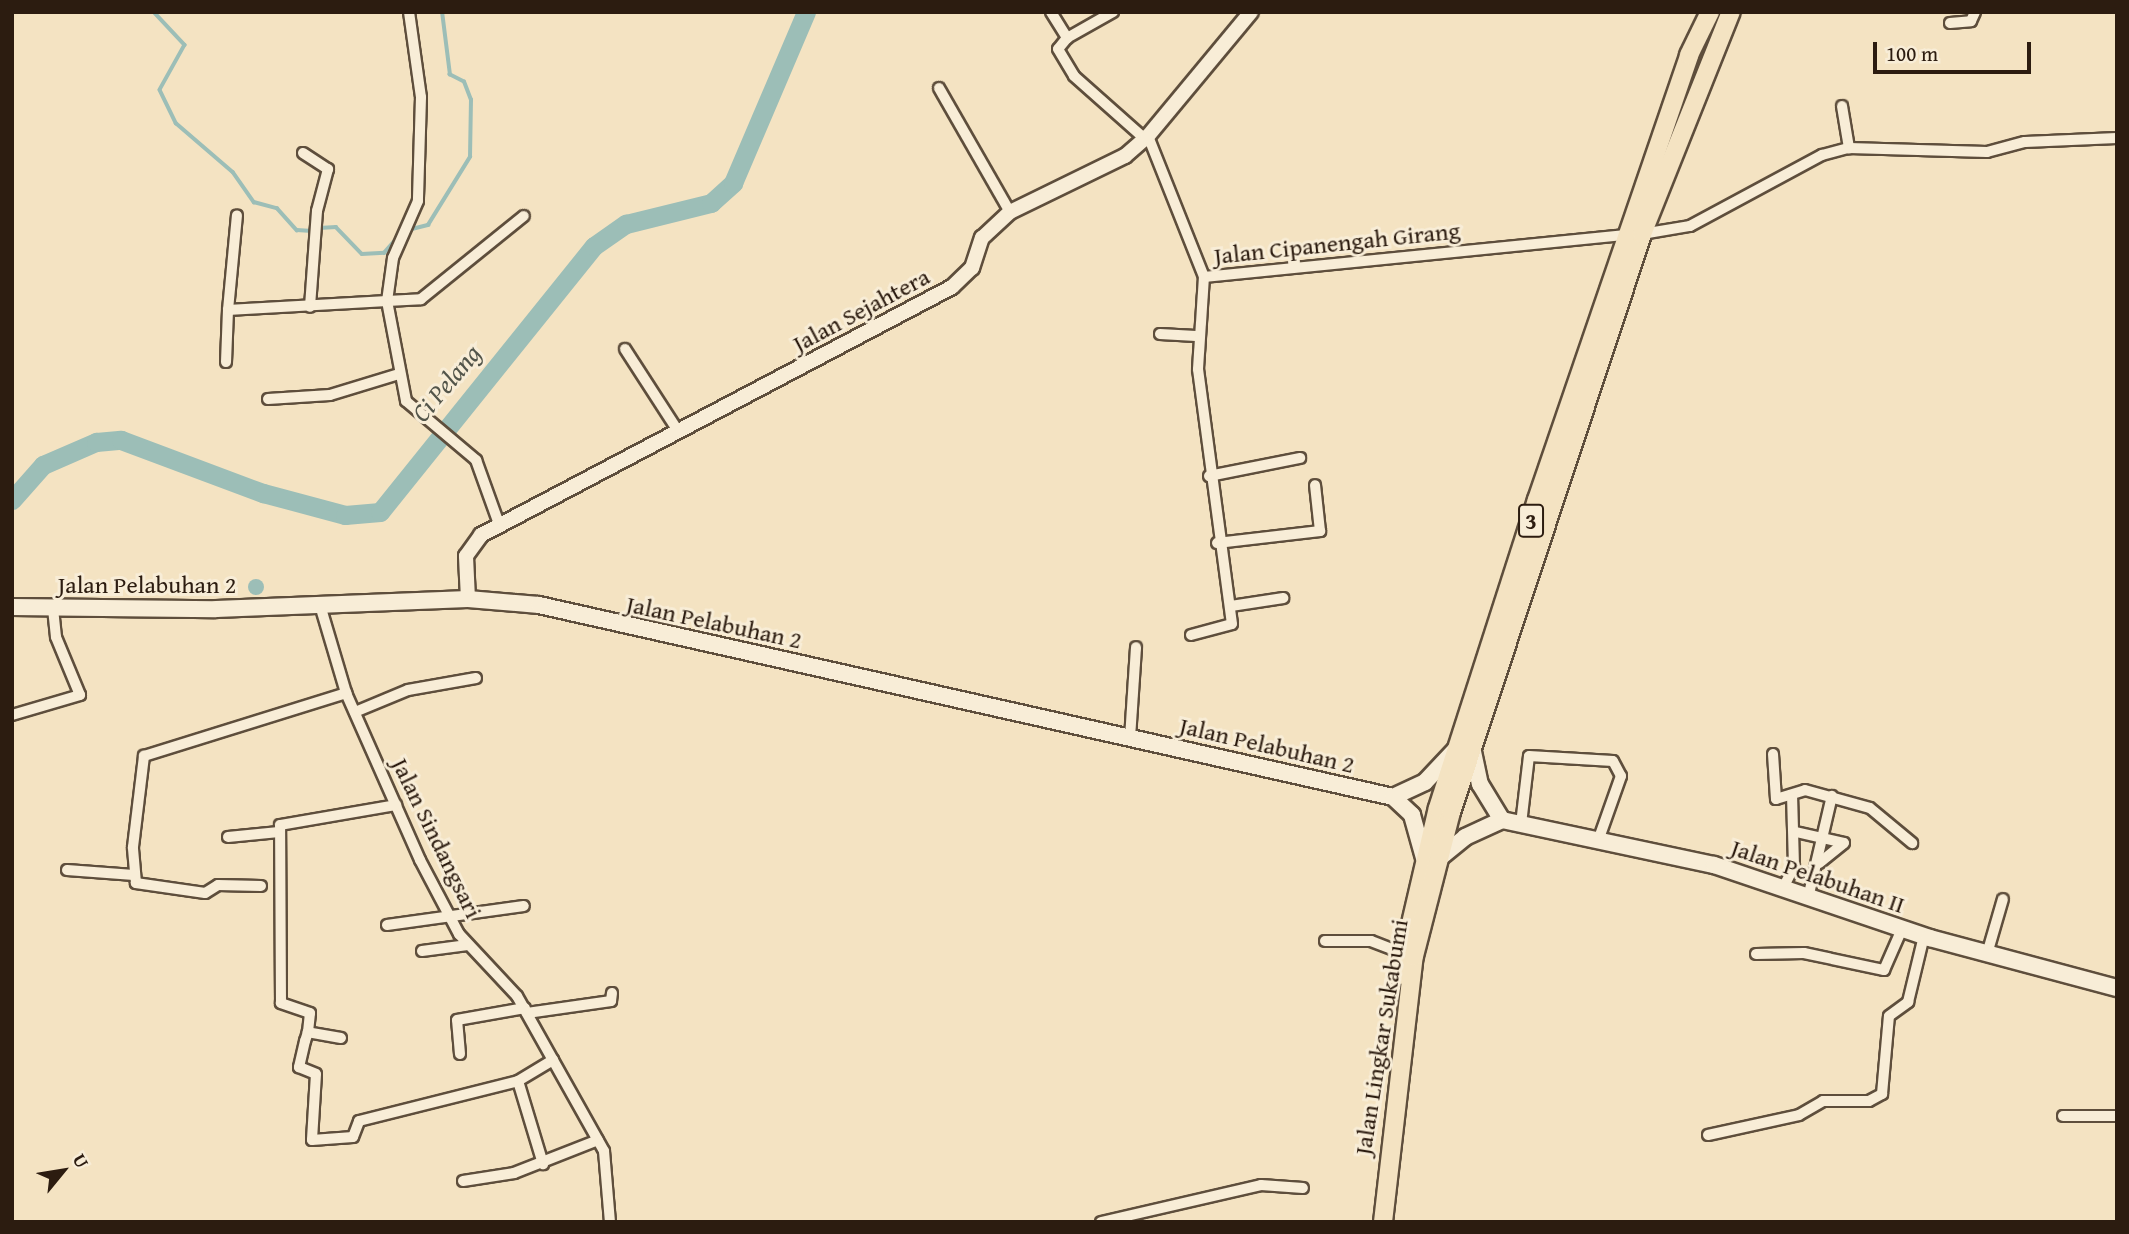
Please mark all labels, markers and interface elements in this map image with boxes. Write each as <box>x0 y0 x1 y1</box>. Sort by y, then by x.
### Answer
scale bar <box>1877 28 2035 72</box>
text: 100 m <box>1886 38 1938 69</box>
street label: Jalan Cipanengah Girang <box>1212 216 1462 270</box>
street label: Jalan Sejahtera <box>788 262 934 358</box>
water label: Ci Pelang <box>405 338 487 428</box>
road number: 3 <box>1517 502 1545 540</box>
street label: Jalan Pelabuhan 2 <box>58 571 236 599</box>
street label: Jalan Pelabuhan 2 <box>624 589 804 655</box>
street label: Jalan Pelabuhan 2 <box>1177 711 1357 779</box>
street label: Jalan Sindangsari <box>386 753 488 923</box>
street label: Jalan Pelabuhan II <box>1727 833 1909 919</box>
street label: Jalan Lingkar Sukabumi <box>1348 917 1414 1157</box>
north arrow <box>28 1136 98 1206</box>
text: U <box>66 1148 97 1173</box>

